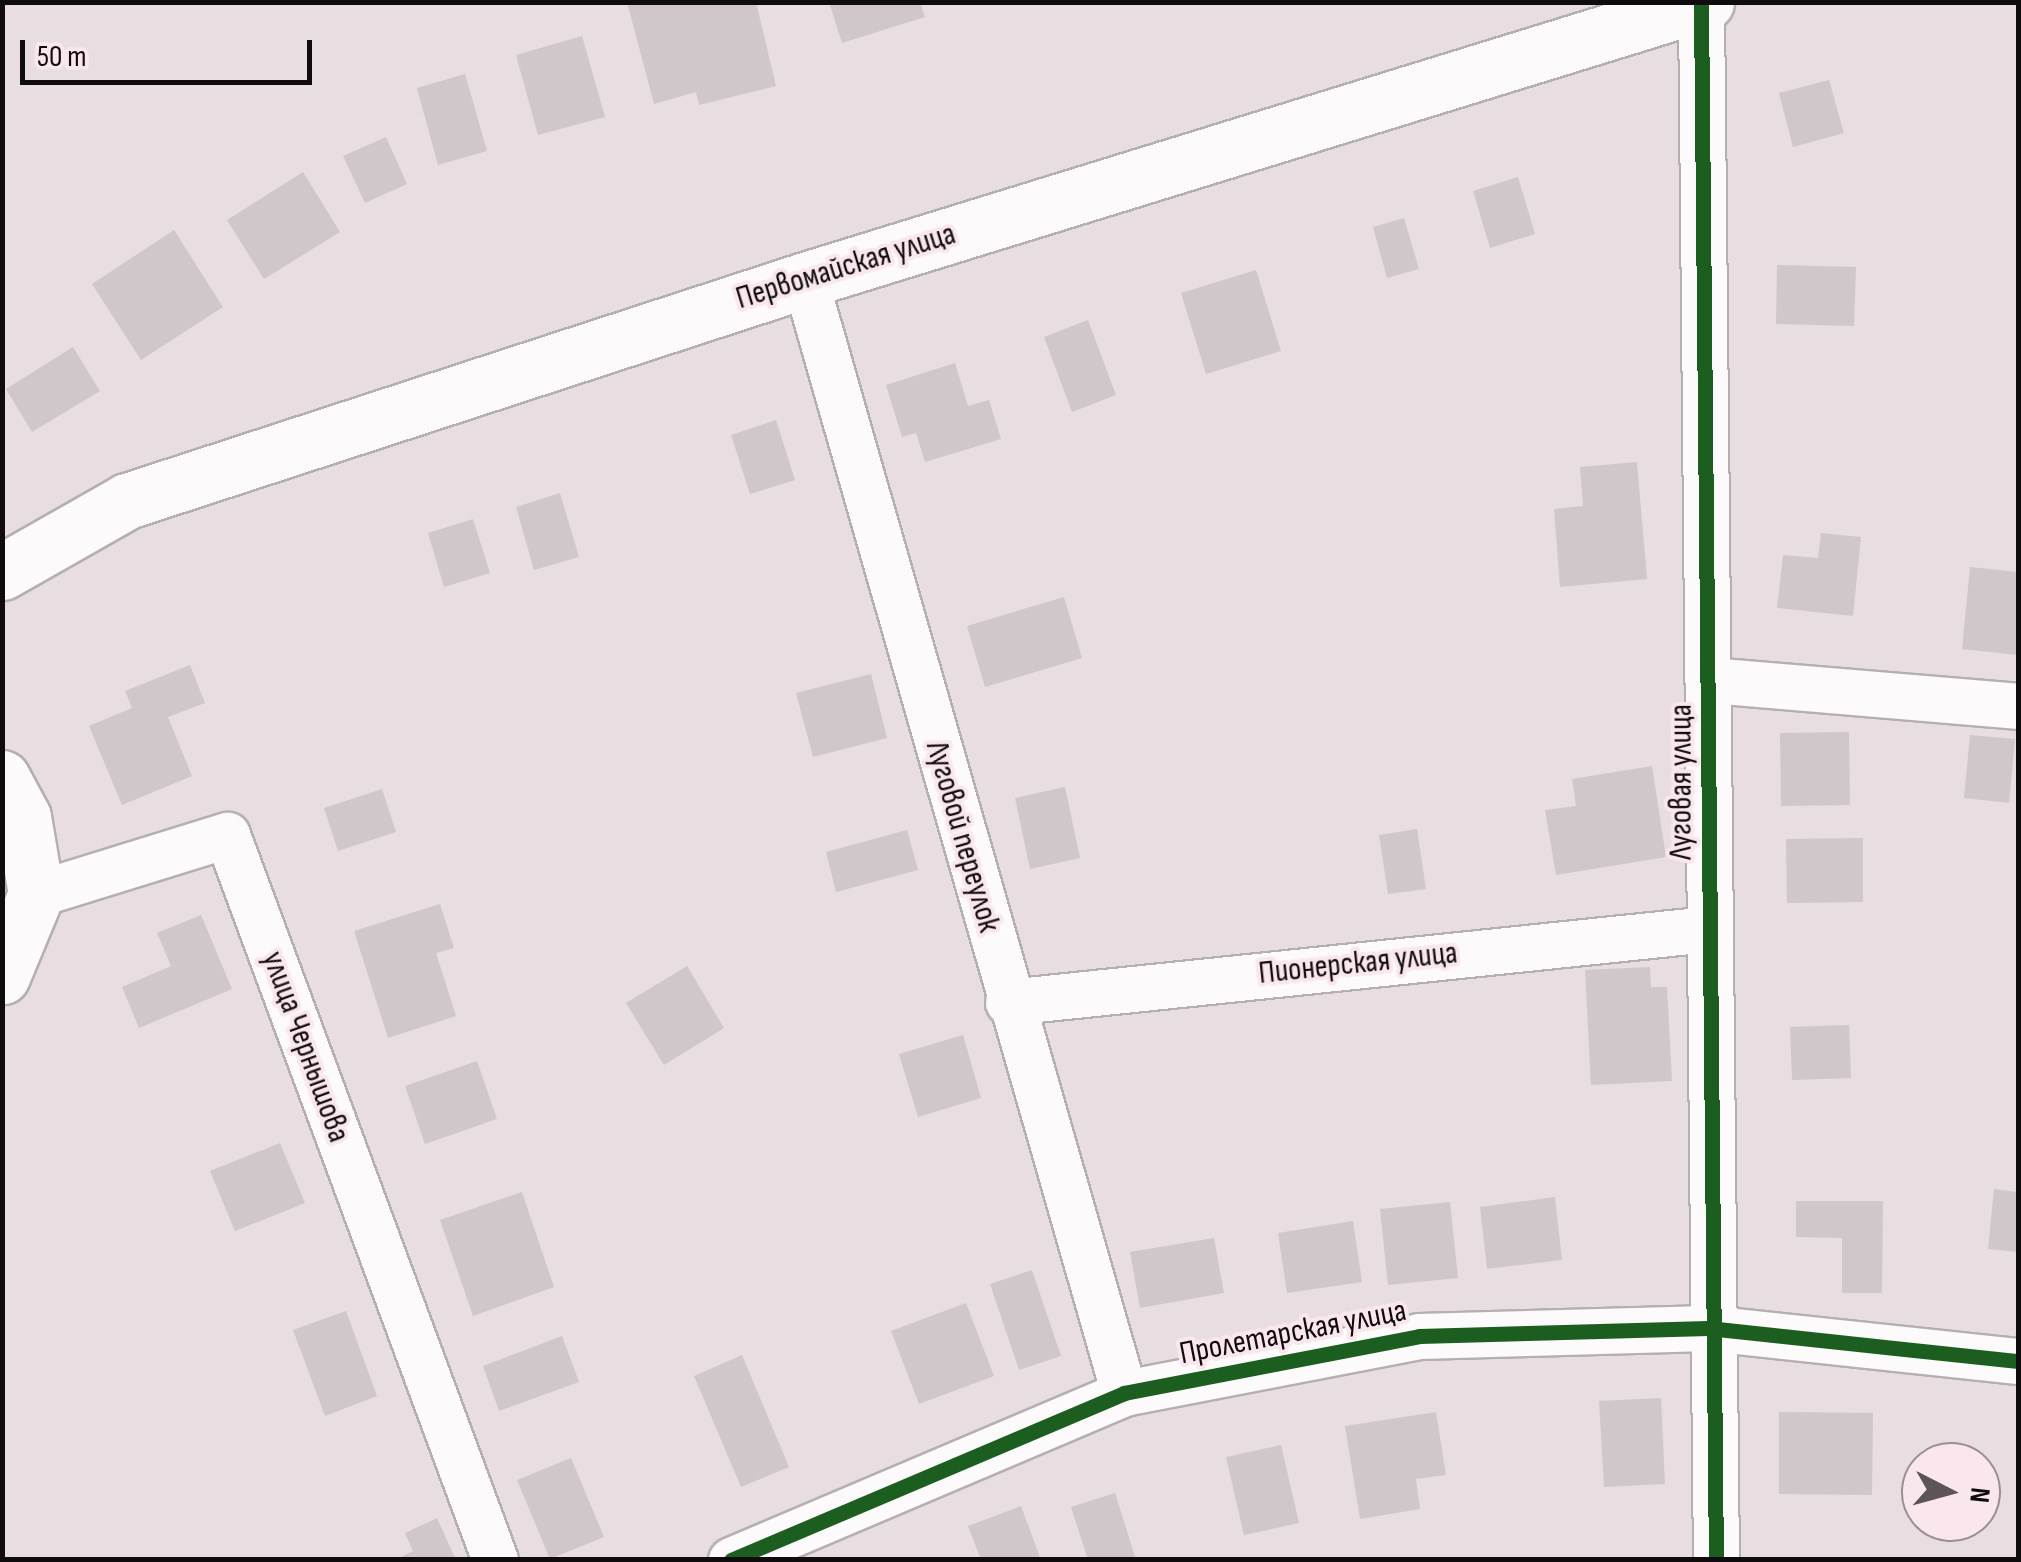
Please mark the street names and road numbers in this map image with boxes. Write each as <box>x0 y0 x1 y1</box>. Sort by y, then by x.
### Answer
street label: Первомайская улица <box>732 215 960 319</box>
street label: Луговая улица <box>1663 704 1701 860</box>
street label: Луговой переулок <box>916 737 1008 937</box>
street label: Пионерская улица <box>1257 934 1459 994</box>
street label: улица Чернышова <box>253 946 357 1148</box>
street label: Пролетарская улица <box>1176 1292 1410 1374</box>

